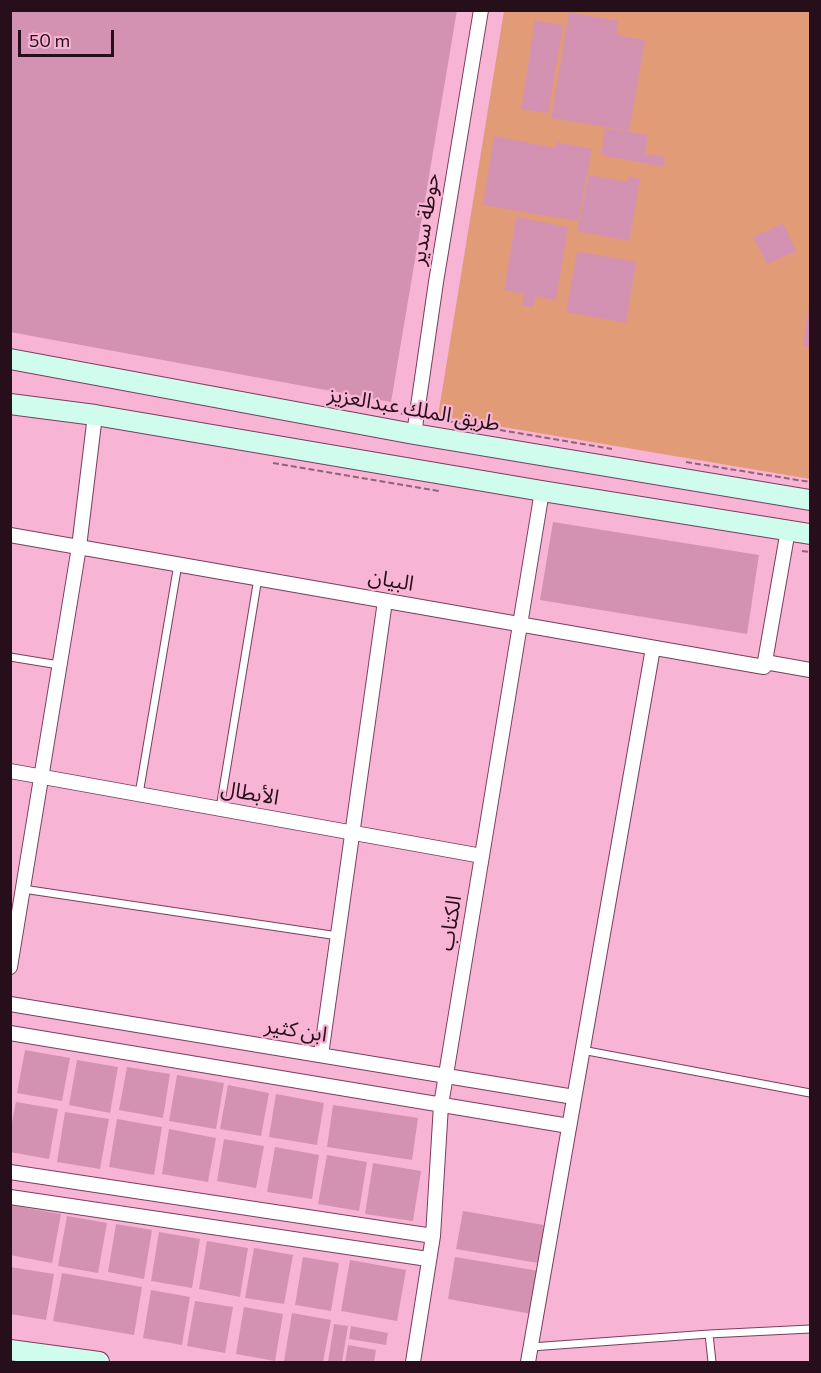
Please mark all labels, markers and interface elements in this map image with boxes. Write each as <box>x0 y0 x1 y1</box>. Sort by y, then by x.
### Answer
scale bar <box>21 18 117 56</box>
text: 50 m <box>29 29 70 51</box>
street label: حوطة سدير <box>405 171 445 267</box>
street label: طريق الملك عبدالعزيز <box>326 381 502 437</box>
street label: البيان <box>366 564 416 596</box>
street label: الأبطال <box>219 776 281 810</box>
street label: الكتاب <box>433 893 467 953</box>
street label: ابن كثير <box>263 1013 329 1047</box>

